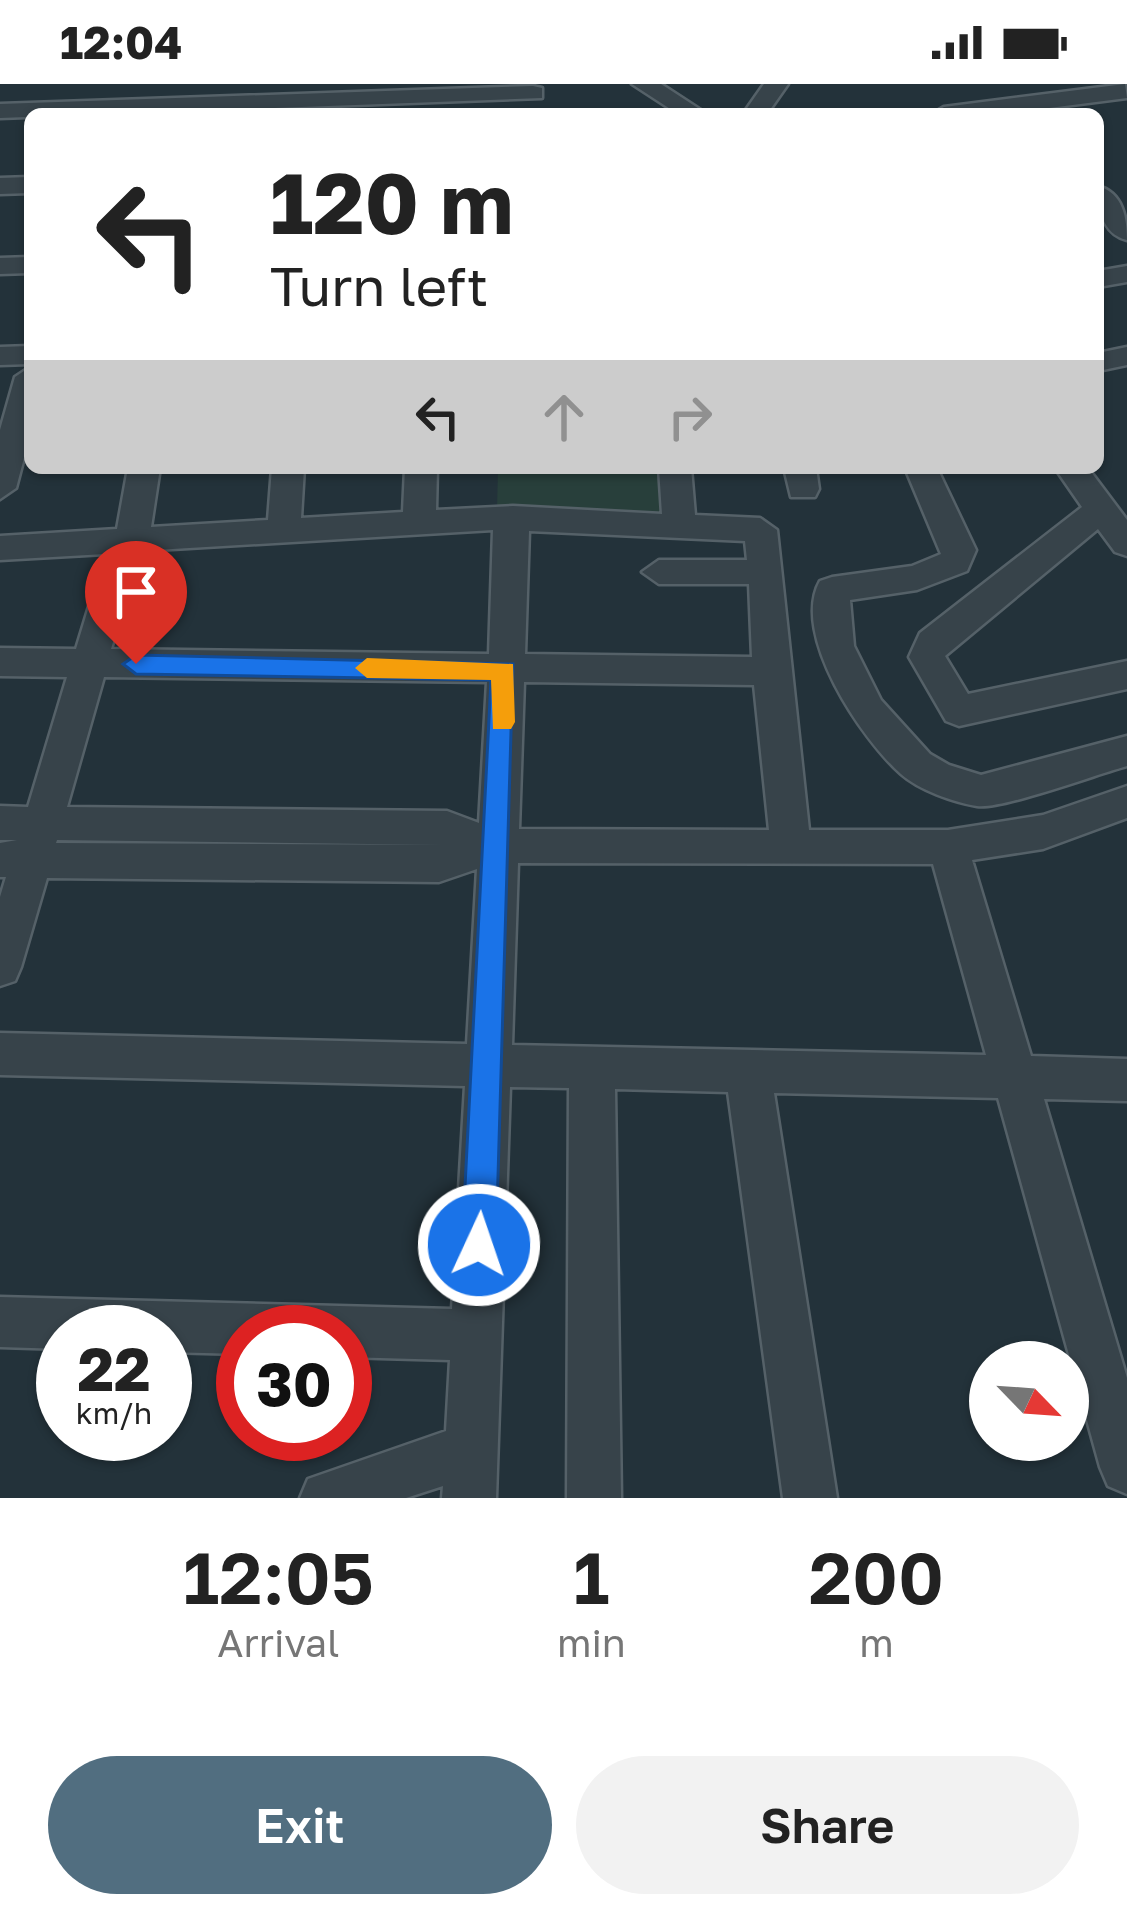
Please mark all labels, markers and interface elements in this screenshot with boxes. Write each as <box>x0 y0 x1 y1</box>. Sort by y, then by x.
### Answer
text: 12:04 <box>60 15 182 69</box>
text: 120 m <box>270 152 514 252</box>
icon: left <box>72 156 228 312</box>
text: Turn left <box>270 253 488 318</box>
icon: left <box>405 384 471 450</box>
icon: ahead <box>531 384 597 450</box>
icon: right <box>657 384 723 450</box>
pin <box>85 541 187 664</box>
icon: arrive <box>103 559 169 625</box>
position arrow <box>416 1182 542 1308</box>
speed limit sign: 30 <box>216 1305 372 1461</box>
text: 22 <box>77 1332 151 1404</box>
north arrow <box>969 1341 1089 1461</box>
map controls <box>969 1341 1089 1461</box>
text: km/h <box>76 1395 152 1431</box>
text: 12:05 <box>183 1533 374 1620</box>
text: 1 <box>573 1533 610 1620</box>
text: 200 <box>809 1533 944 1620</box>
text: Arrival <box>217 1619 340 1666</box>
text: min <box>557 1619 626 1666</box>
text: m <box>859 1619 894 1666</box>
button: Exit <box>48 1756 552 1894</box>
button: Share <box>576 1756 1079 1894</box>

